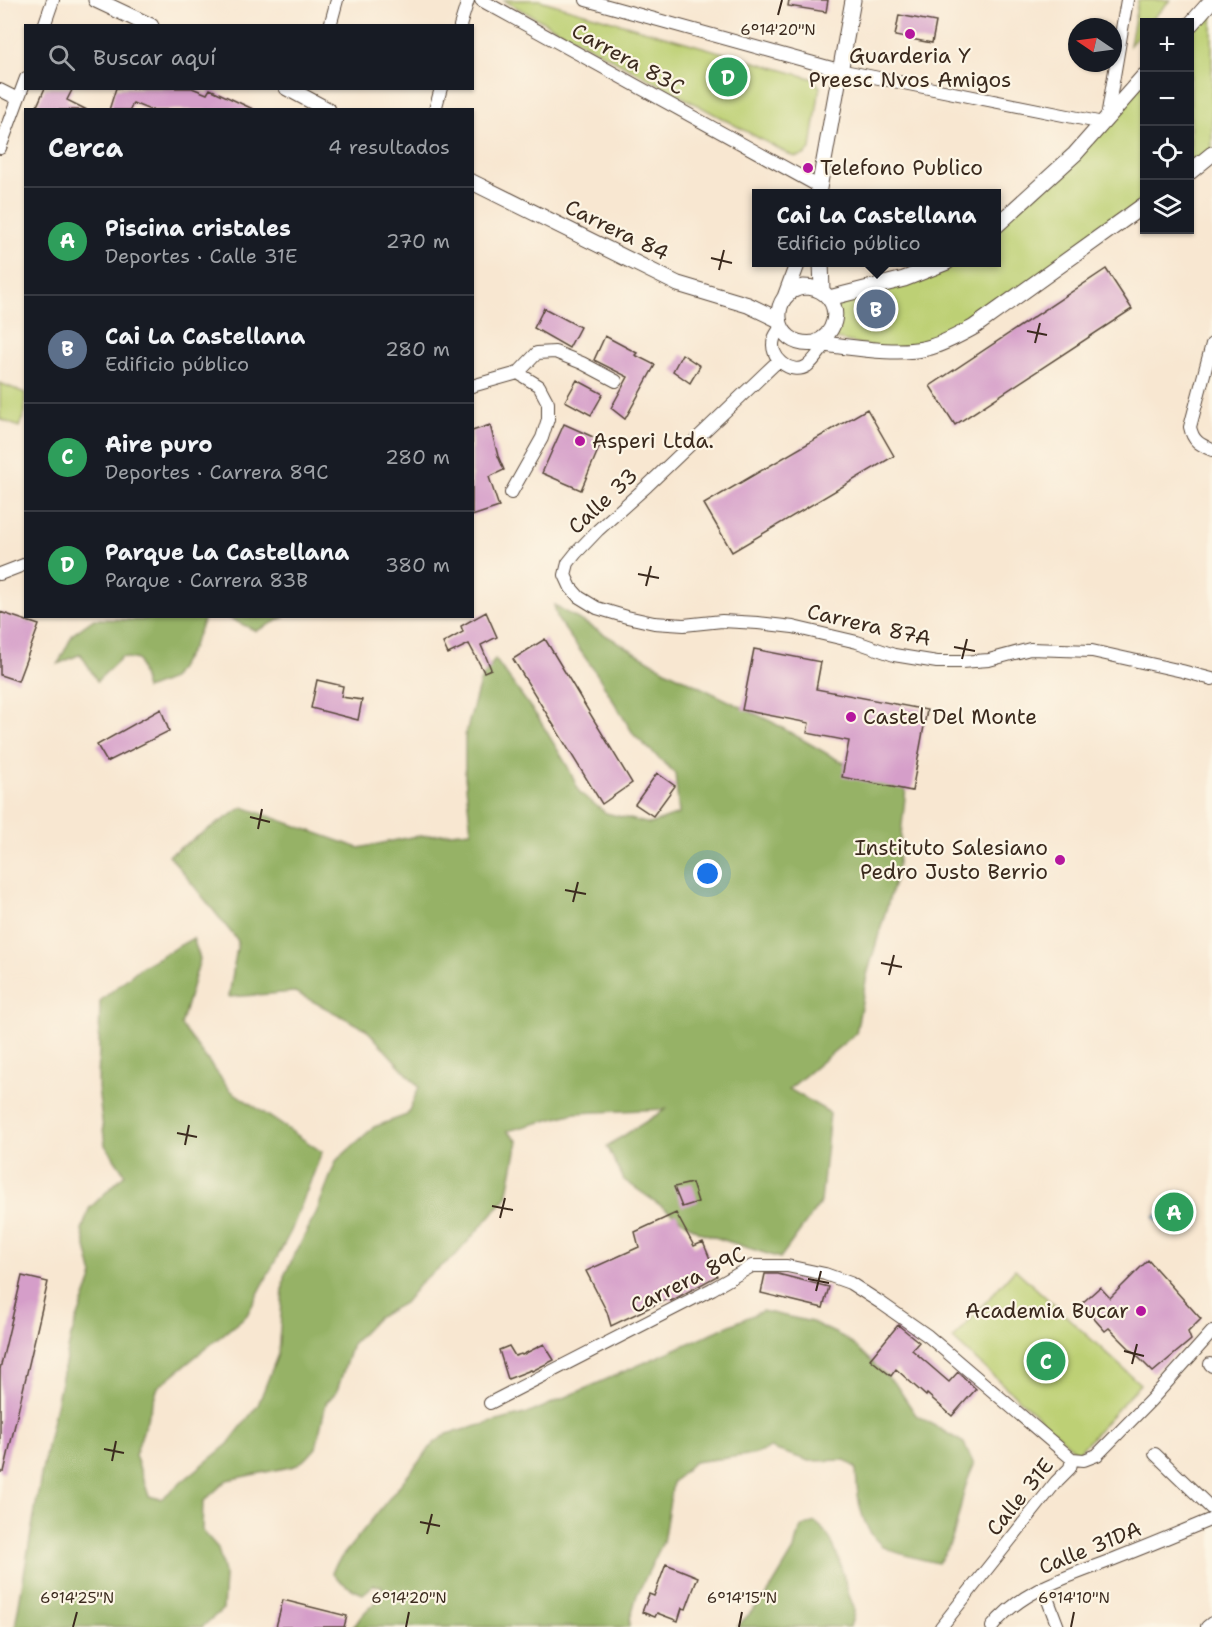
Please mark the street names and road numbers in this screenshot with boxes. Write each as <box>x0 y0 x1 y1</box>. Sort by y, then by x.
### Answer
street label: Carrera 83C <box>567 17 689 101</box>
street label: Carrera 84 <box>560 193 674 267</box>
street label: Calle 33 <box>562 462 644 540</box>
street label: Carrera 87A <box>804 597 934 653</box>
street label: Carrera 89C <box>626 1240 750 1320</box>
street label: Calle 31E <box>980 1452 1060 1542</box>
street label: Calle 31DA <box>1035 1515 1145 1581</box>

